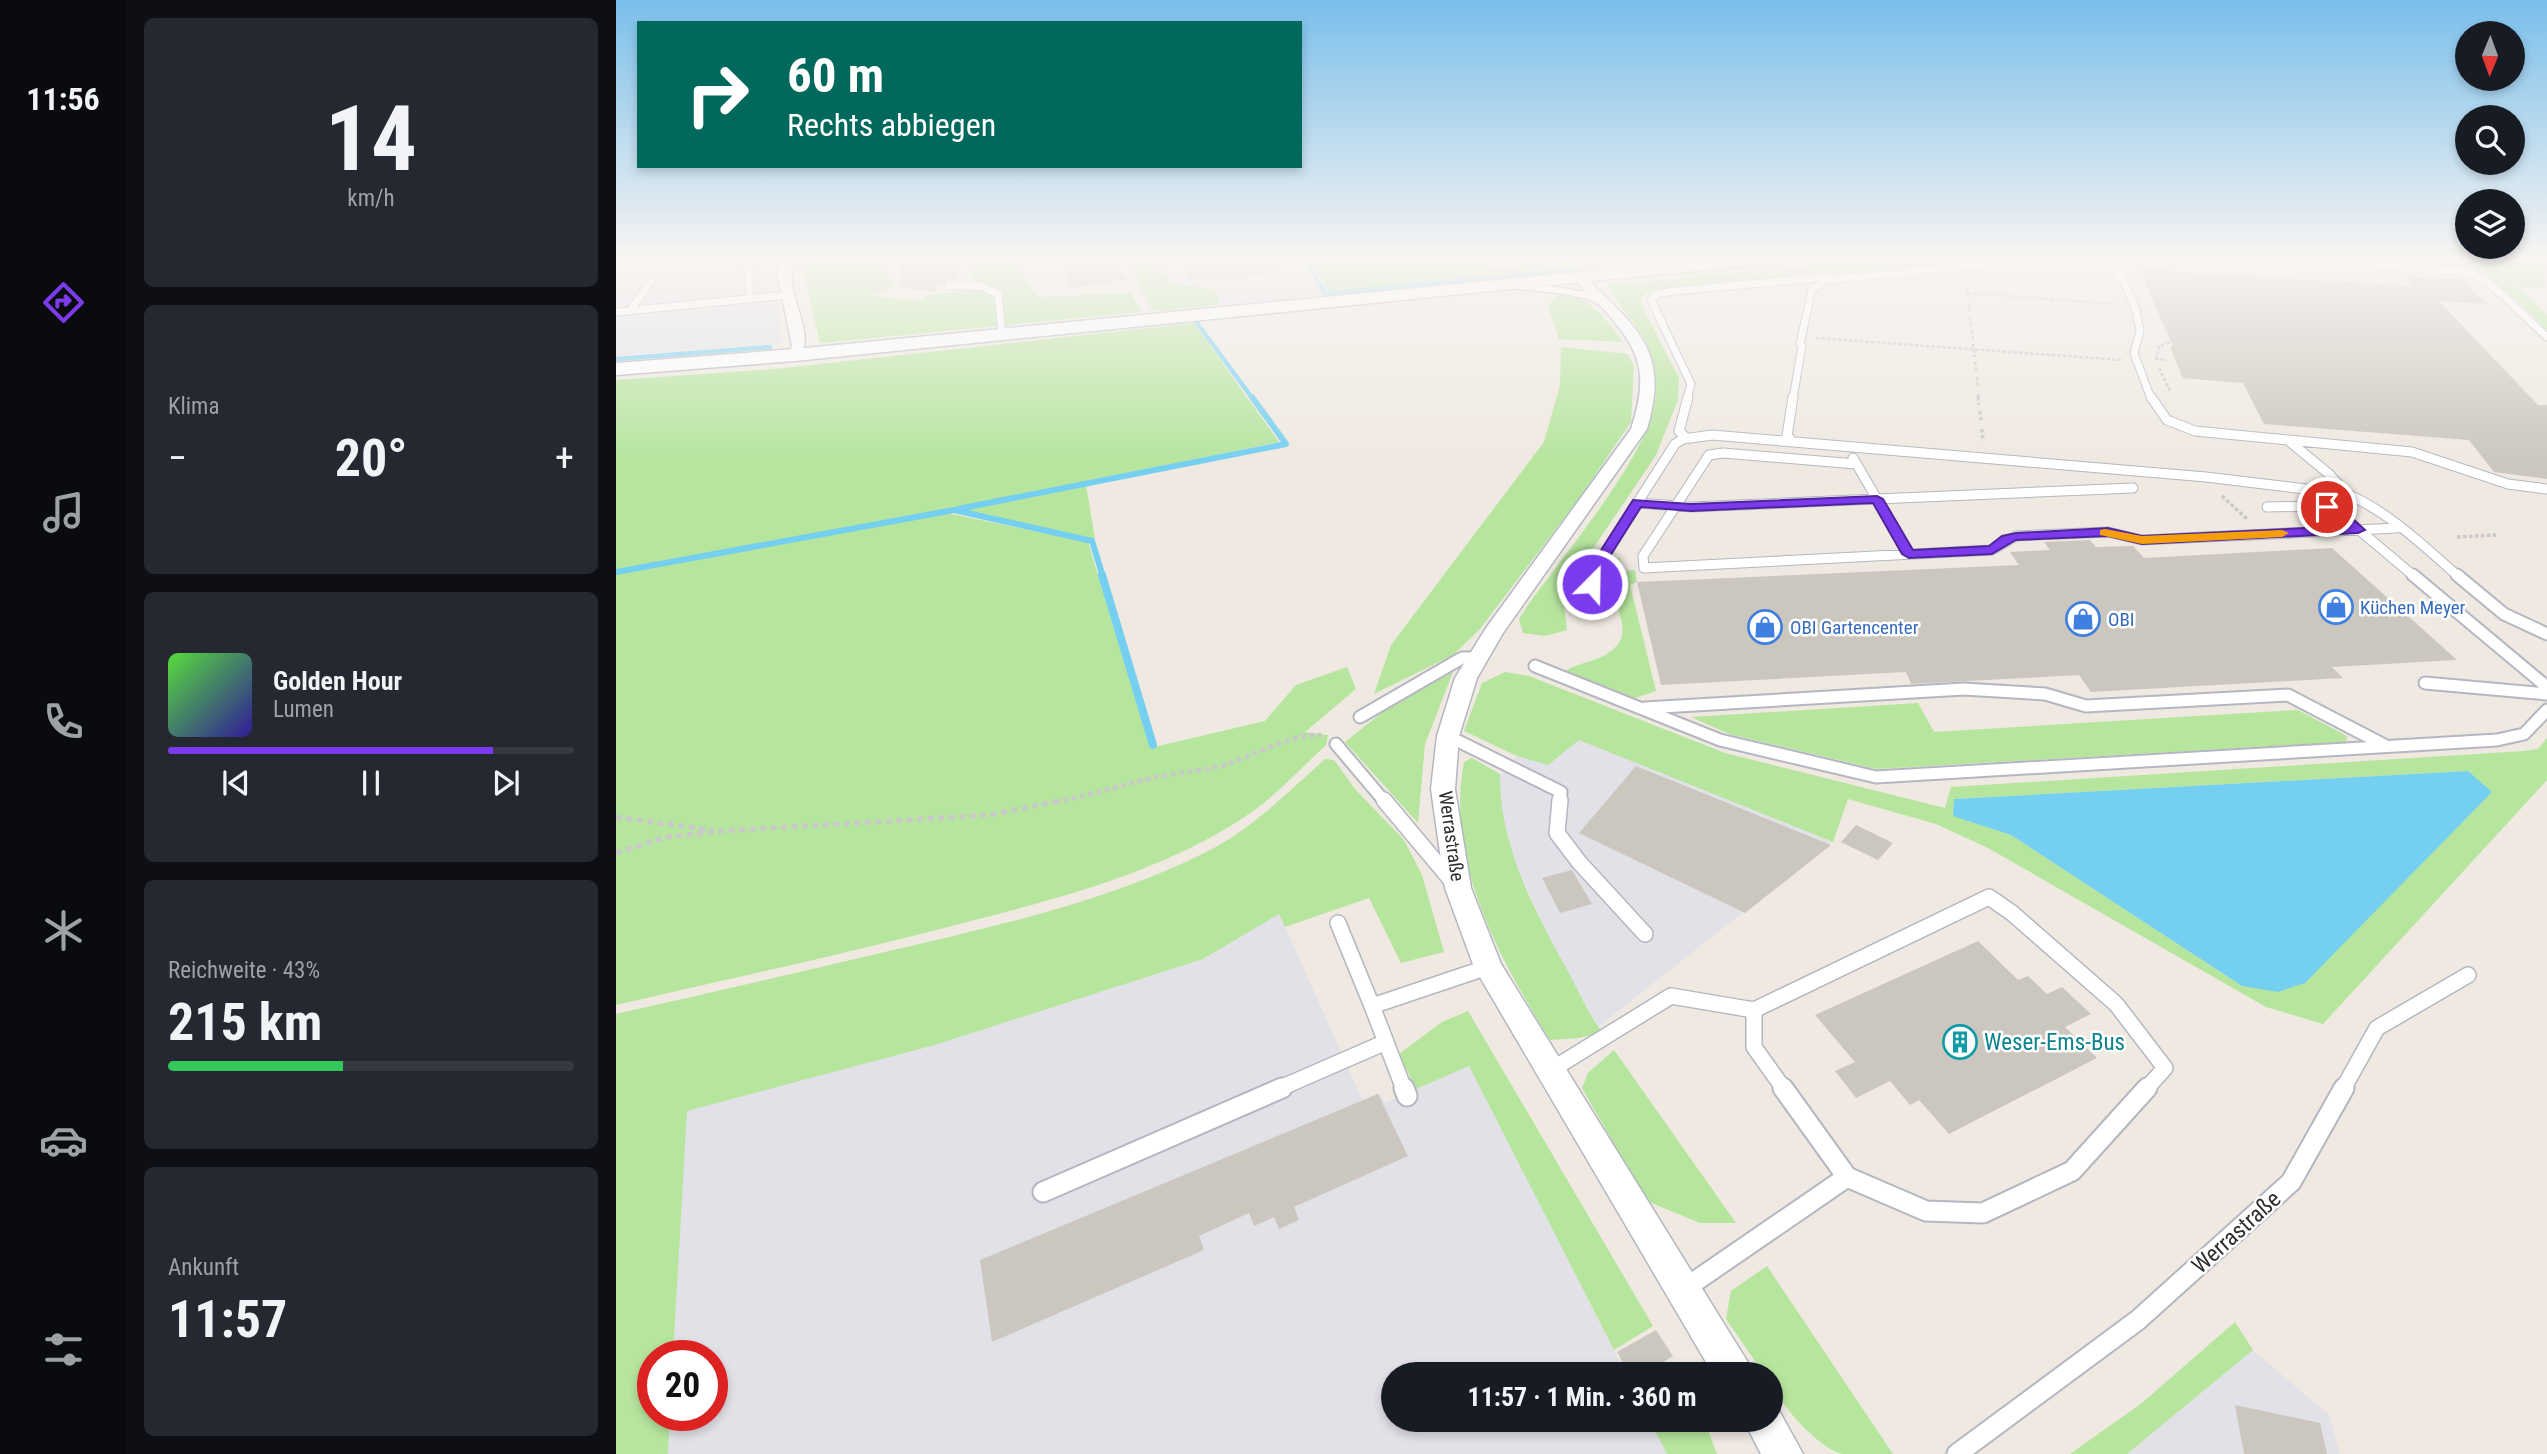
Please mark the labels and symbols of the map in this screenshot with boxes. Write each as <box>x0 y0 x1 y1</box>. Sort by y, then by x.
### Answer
north arrow <box>2455 21 2525 91</box>
pin <box>2297 477 2357 537</box>
position arrow <box>1555 547 1629 621</box>
shop icon: Küchen Meyer <box>2317 588 2355 626</box>
place label: Küchen Meyer <box>2360 596 2466 619</box>
shop icon: OBI <box>2064 600 2102 638</box>
shop icon: OBI Gartencenter <box>1746 608 1784 646</box>
place label: OBI <box>2108 608 2135 631</box>
place label: OBI Gartencenter <box>1790 616 1919 639</box>
street label: Werrastraße <box>1434 789 1469 883</box>
building icon: Weser-Ems-Bus <box>1941 1023 1979 1061</box>
place label: Weser-Ems-Bus <box>1984 1029 2125 1056</box>
street label: Werrastraße <box>2186 1185 2286 1279</box>
speed limit sign: 20 <box>637 1340 728 1431</box>

